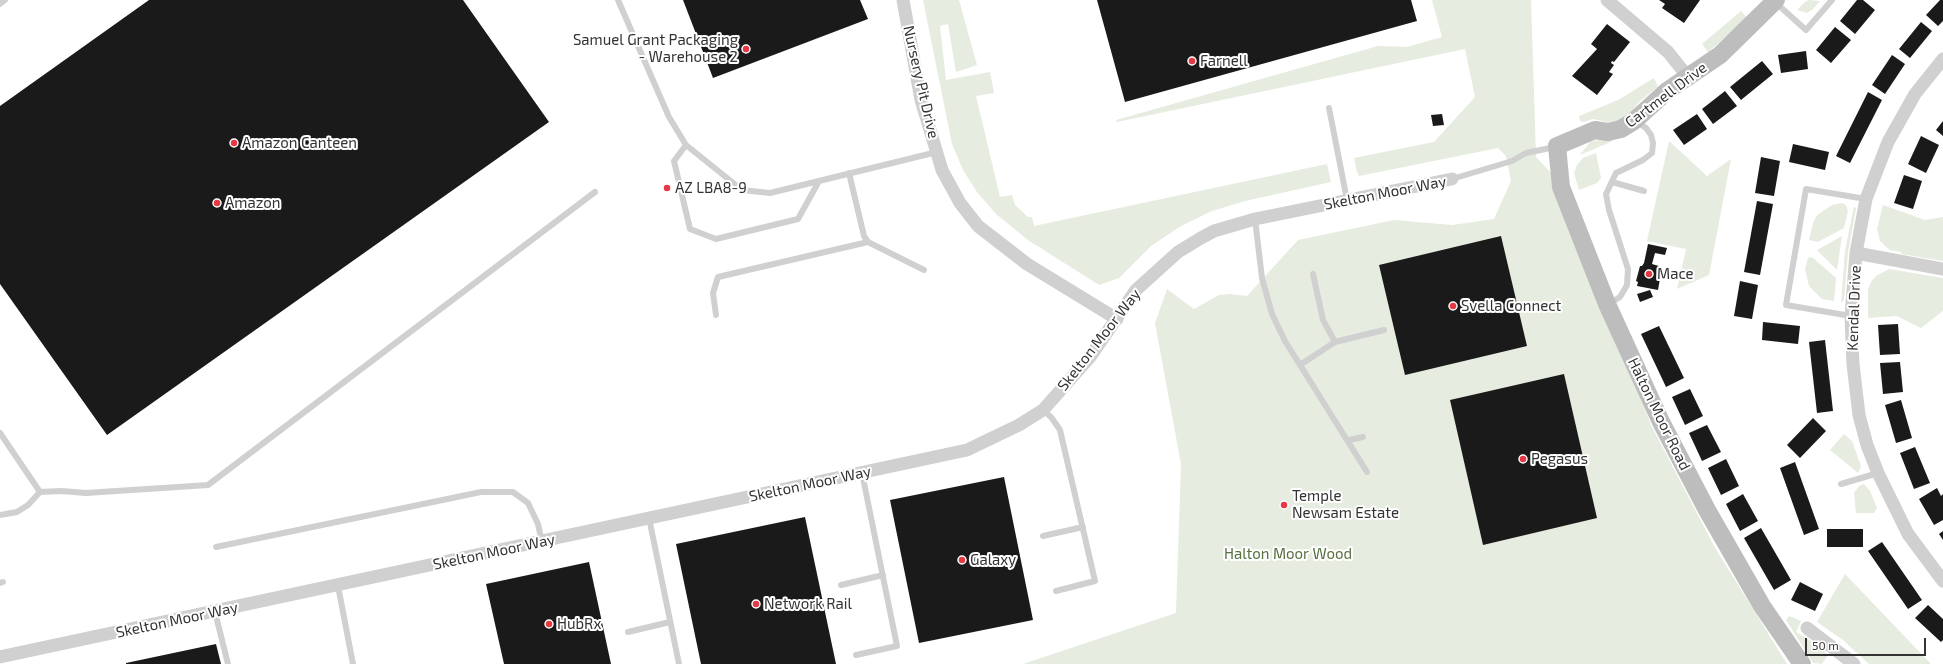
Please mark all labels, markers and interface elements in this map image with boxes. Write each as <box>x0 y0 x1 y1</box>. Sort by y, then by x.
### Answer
street label: Nursery Pit Drive <box>899 24 943 140</box>
place label: Samuel Grant Packaging - Warehouse 2 <box>573 31 738 66</box>
marker: Samuel Grant Packaging - Warehouse 2 <box>741 44 751 54</box>
place label: Farnell <box>1200 52 1248 70</box>
marker: Farnell <box>1187 56 1197 66</box>
street label: Cartmell Drive <box>1622 58 1710 132</box>
place label: Amazon Canteen <box>242 134 357 152</box>
marker: Amazon Canteen <box>229 138 239 148</box>
street label: Skelton Moor Way <box>1322 172 1448 214</box>
place label: AZ LBA8-9 <box>675 179 747 197</box>
marker: AZ LBA8-9 <box>662 183 672 193</box>
place label: Amazon <box>225 194 281 212</box>
marker: Amazon <box>212 198 222 208</box>
place label: Mace <box>1657 265 1694 283</box>
street label: Kendal Drive <box>1844 265 1864 351</box>
marker: Mace <box>1644 269 1654 279</box>
street label: Skelton Moor Way <box>1054 285 1144 395</box>
place label: Svella Connect <box>1461 297 1561 315</box>
marker: Svella Connect <box>1448 301 1458 311</box>
street label: Halton Moor Road <box>1624 355 1694 473</box>
place label: Pegasus <box>1531 450 1588 468</box>
marker: Pegasus <box>1518 454 1528 464</box>
street label: Skelton Moor Way <box>747 462 873 506</box>
place label: Temple Newsam Estate <box>1292 487 1399 522</box>
marker: Temple Newsam Estate <box>1279 500 1289 510</box>
street label: Skelton Moor Way <box>431 530 557 574</box>
park label: Halton Moor Wood <box>1224 545 1352 563</box>
place label: Galaxy <box>970 551 1016 569</box>
marker: Galaxy <box>957 555 967 565</box>
place label: Network Rail <box>764 595 852 613</box>
street label: Skelton Moor Way <box>114 598 240 642</box>
marker: Network Rail <box>751 599 761 609</box>
place label: HubRx <box>557 615 601 633</box>
marker: HubRx <box>544 619 554 629</box>
scale bar <box>1807 630 1928 656</box>
text: 50 m <box>1812 638 1839 652</box>

